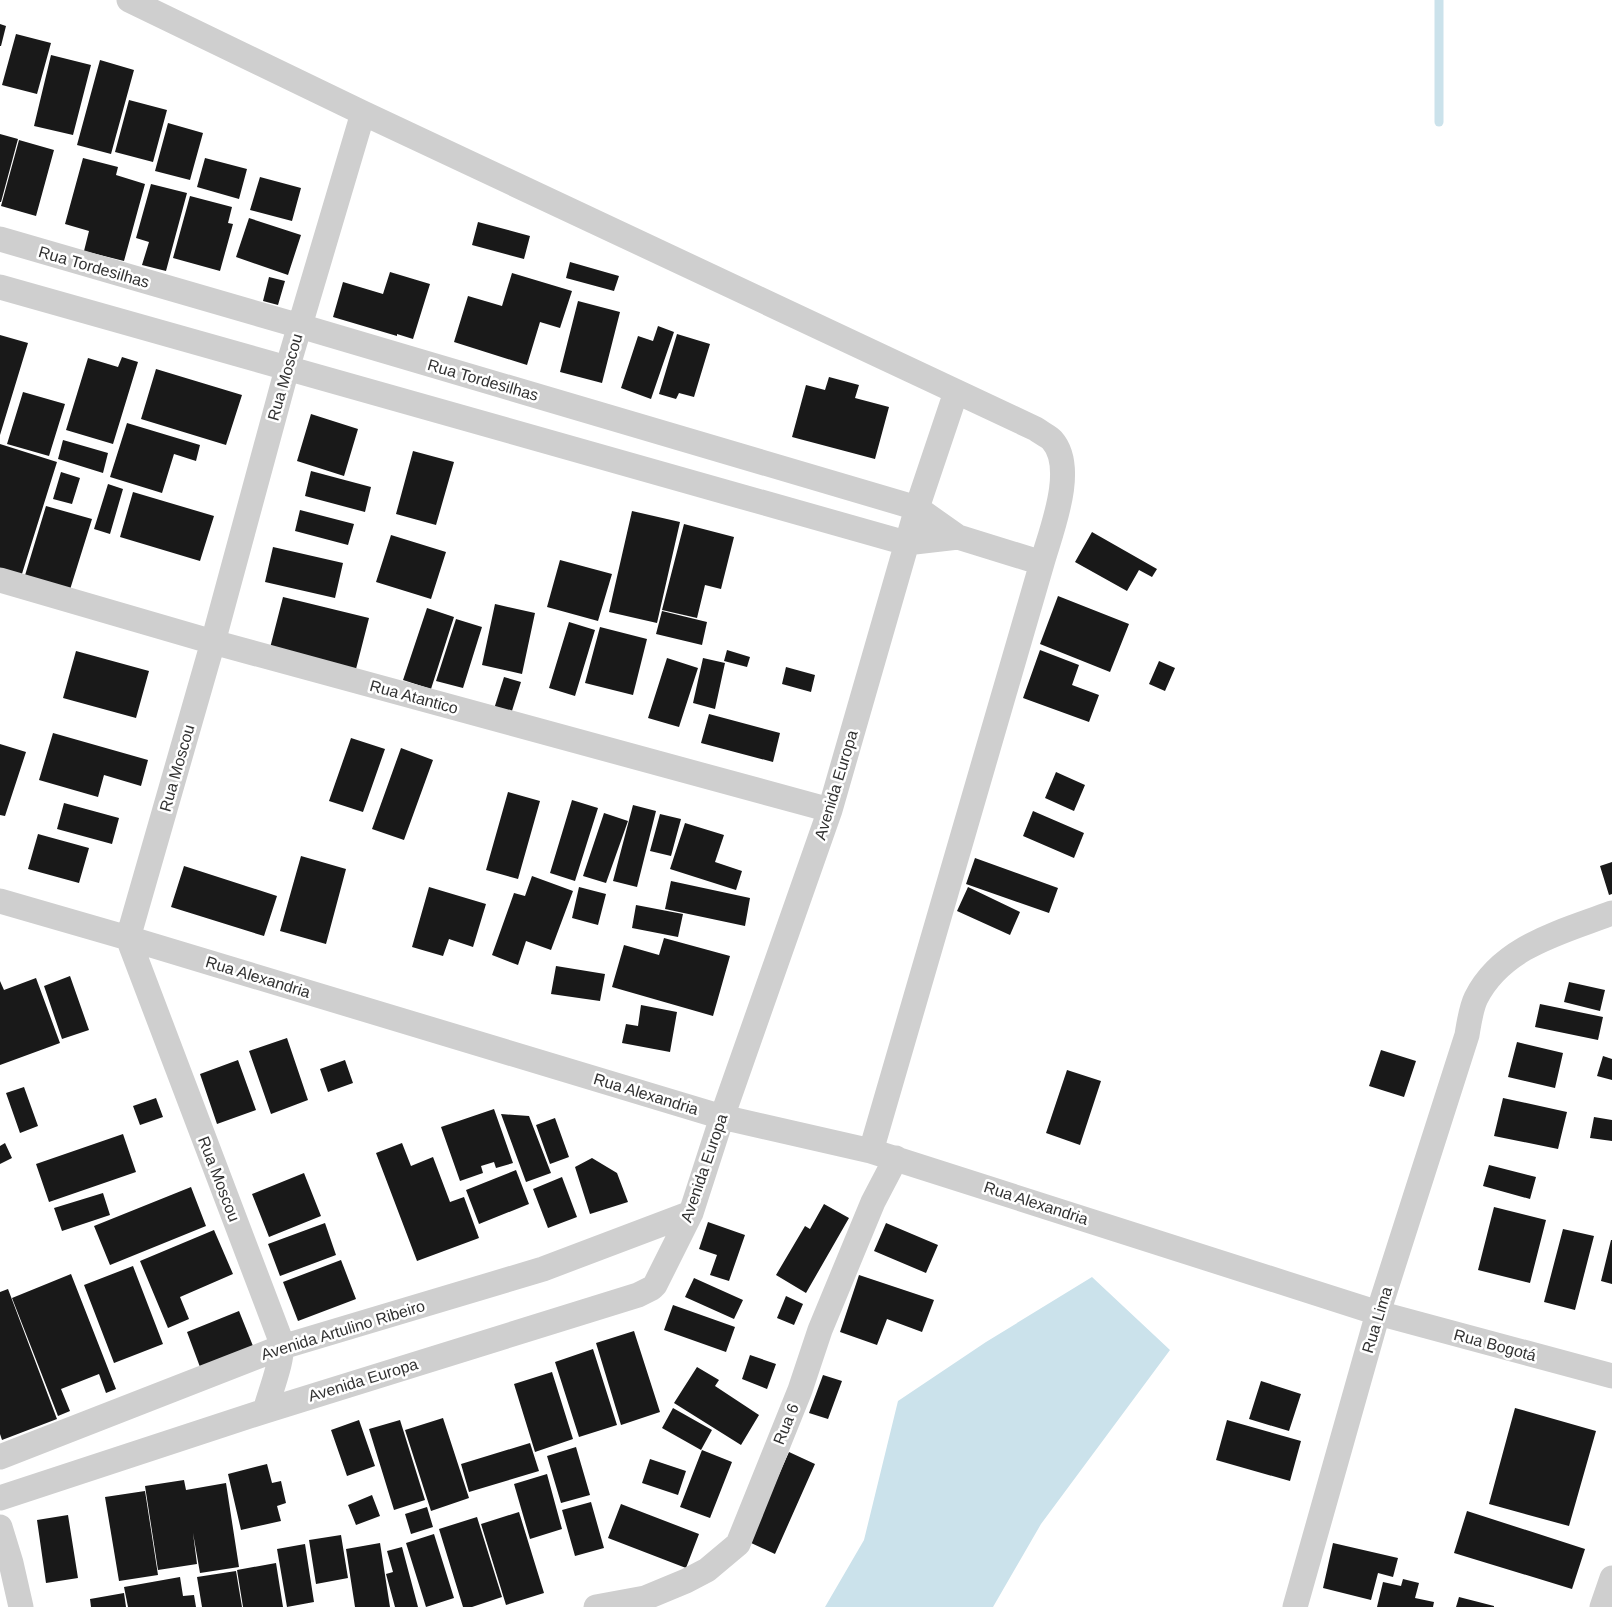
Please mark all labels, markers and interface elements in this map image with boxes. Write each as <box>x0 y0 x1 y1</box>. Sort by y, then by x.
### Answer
street label: Rua Tordesilhas <box>37 243 151 291</box>
street label: Rua Moscou <box>264 331 306 423</box>
street label: Rua Tordesilhas <box>426 356 540 404</box>
street label: Rua Atantico <box>368 677 460 717</box>
street label: Rua Moscou <box>156 722 198 814</box>
street label: Avenida Europa <box>811 728 861 842</box>
street label: Rua Alexandria <box>204 953 312 1001</box>
street label: Rua Alexandria <box>592 1070 700 1118</box>
street label: Avenida Europa <box>677 1111 731 1224</box>
street label: Rua Moscou <box>195 1134 243 1224</box>
street label: Rua Alexandria <box>982 1178 1090 1228</box>
street label: Rua Lima <box>1359 1285 1395 1355</box>
street label: Avenida Artulino Ribeiro <box>259 1297 427 1363</box>
street label: Rua Bogotá <box>1452 1326 1538 1364</box>
street label: Avenida Europa <box>306 1355 420 1405</box>
street label: Rua 6 <box>770 1401 802 1447</box>

